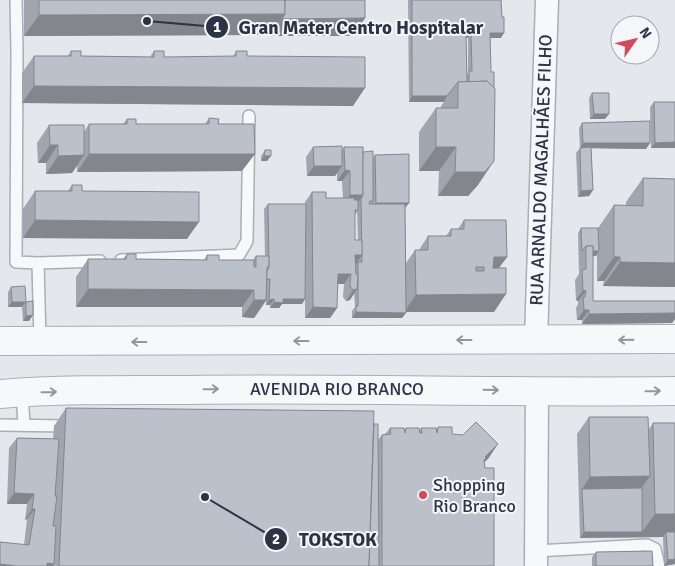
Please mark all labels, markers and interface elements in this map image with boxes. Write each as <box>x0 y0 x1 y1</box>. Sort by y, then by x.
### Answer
callout: Gran Mater Centro Hospitalar <box>204 10 494 44</box>
north arrow <box>610 15 660 65</box>
text: Gran Mater Centro Hospitalar <box>239 16 484 40</box>
text: 1 <box>213 18 221 36</box>
text: N <box>636 24 655 42</box>
street label: RUA ARNALDO MAGALHÃES FILHO <box>525 34 557 306</box>
one-way arrow <box>456 335 472 345</box>
one-way arrow <box>619 335 635 345</box>
one-way arrow <box>294 336 310 346</box>
one-way arrow <box>131 337 148 347</box>
street label: AVENIDA RIO BRANCO <box>250 378 424 400</box>
one-way arrow <box>203 385 219 394</box>
one-way arrow <box>482 385 499 395</box>
one-way arrow <box>645 386 661 396</box>
one-way arrow <box>40 387 56 396</box>
place label: Shopping Rio Branco <box>433 474 516 517</box>
marker: Shopping Rio Branco <box>417 489 429 501</box>
callout: TOKSTOK <box>264 522 386 556</box>
text: TOKSTOK <box>299 528 377 552</box>
text: 2 <box>272 530 280 548</box>

